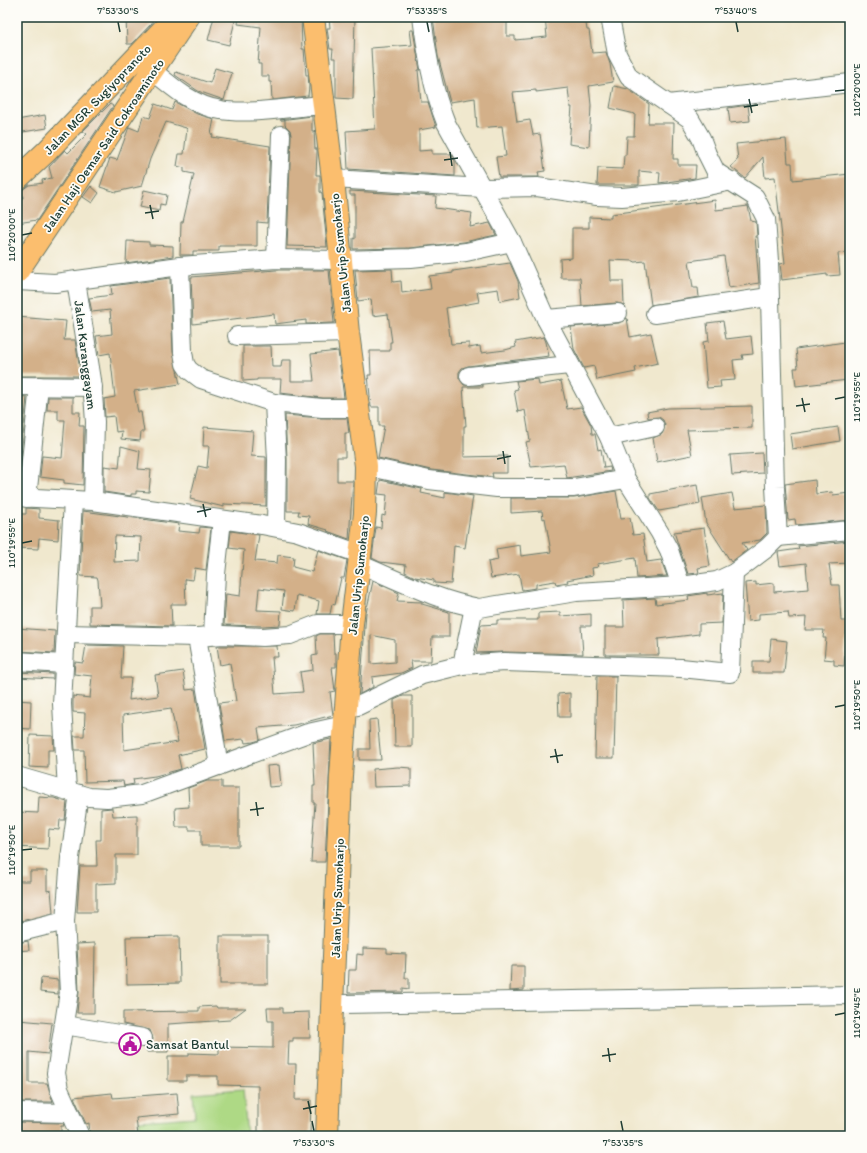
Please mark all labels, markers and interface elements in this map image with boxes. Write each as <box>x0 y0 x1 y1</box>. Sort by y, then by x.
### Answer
text: 7°53'30"S <box>97 4 139 17</box>
text: 7°53'35"S <box>407 4 448 17</box>
text: 7°53'40"S <box>715 4 757 17</box>
street label: Jalan MGR. Sugiyopranoto <box>41 41 154 158</box>
street label: Jalan Haji Oemar Said Cokroaminoto <box>40 55 167 235</box>
text: 110°20'00"E <box>850 63 863 117</box>
street label: Jalan Urip Sumoharjo <box>327 192 354 313</box>
text: 110°20'00"E <box>5 208 18 262</box>
street label: Jalan Karanggayam <box>71 300 100 411</box>
text: 110°19'55"E <box>850 372 863 422</box>
street label: Jalan Urip Sumoharjo <box>345 514 372 635</box>
text: 110°19'55"E <box>5 518 18 568</box>
text: 110°19'50"E <box>850 679 863 730</box>
text: 110°19'50"E <box>5 824 18 875</box>
street label: Jalan Urip Sumoharjo <box>328 837 347 958</box>
text: 110°19'45"E <box>850 987 863 1038</box>
public building icon: Samsat Bantul <box>117 1031 143 1057</box>
place label: Samsat Bantul <box>146 1037 230 1052</box>
text: 7°53'30"S <box>293 1136 335 1149</box>
text: 7°53'35"S <box>603 1136 644 1149</box>

